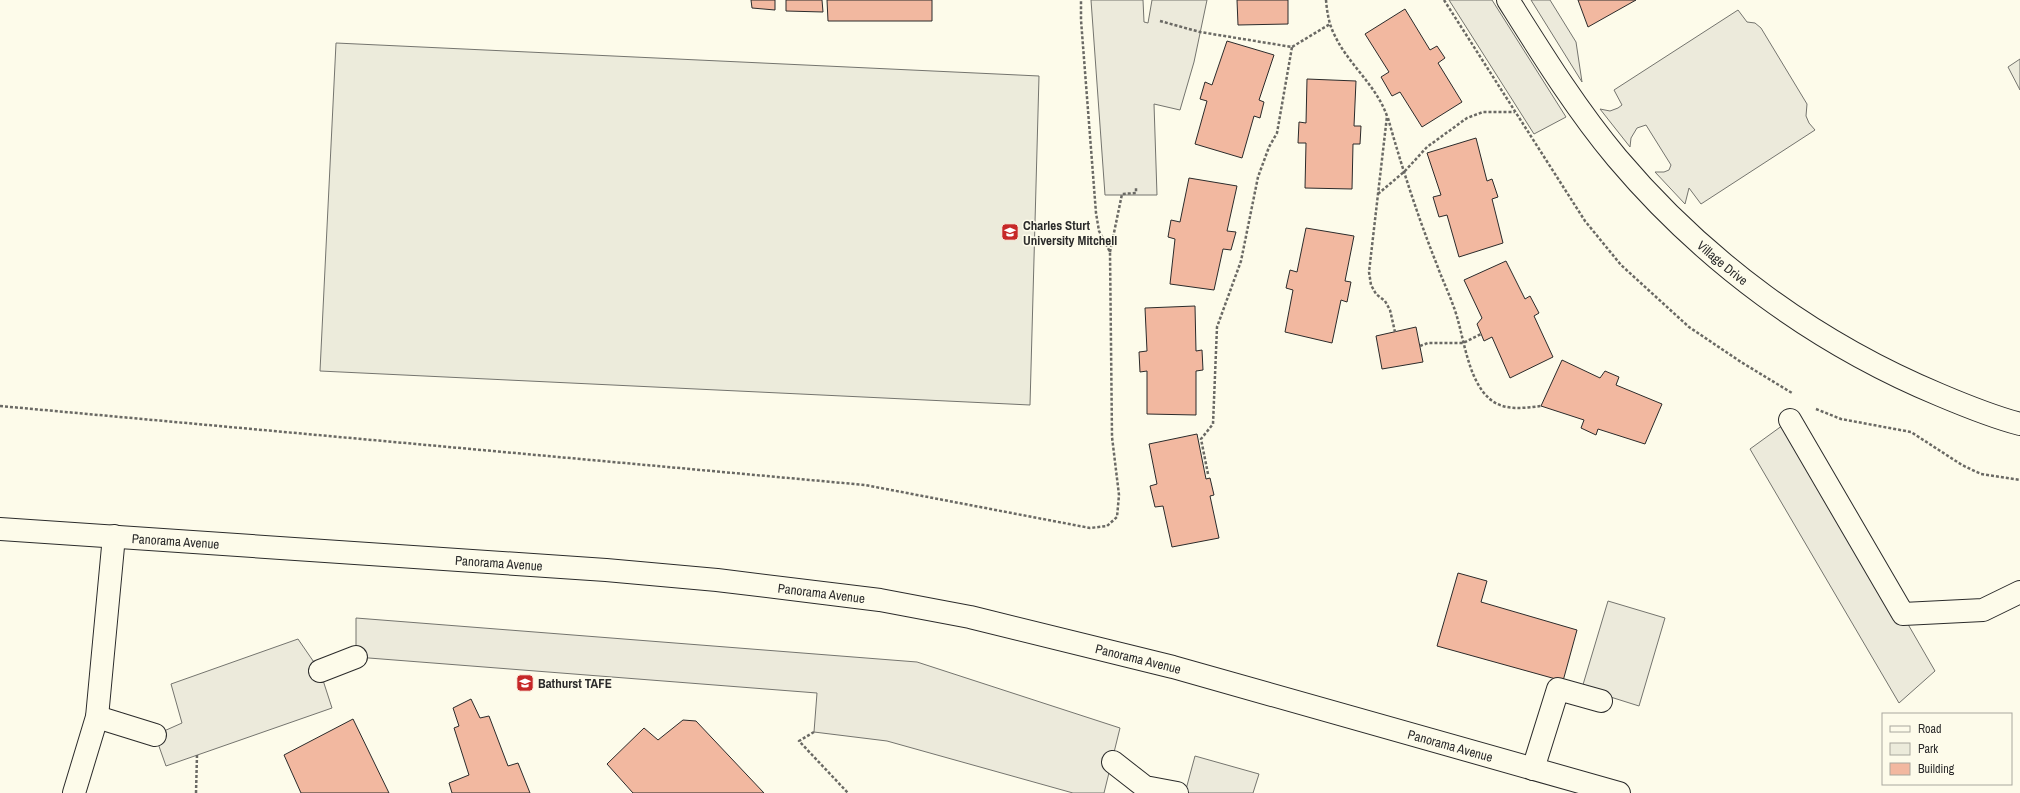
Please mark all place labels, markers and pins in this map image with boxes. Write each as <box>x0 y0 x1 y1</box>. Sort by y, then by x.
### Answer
place label: Charles Sturt University Mitchell <box>1023 217 1117 249</box>
school or university icon: Charles Sturt University Mitchell <box>1000 222 1020 242</box>
school or university icon: Bathurst TAFE <box>515 673 535 693</box>
place label: Bathurst TAFE <box>538 675 612 692</box>

